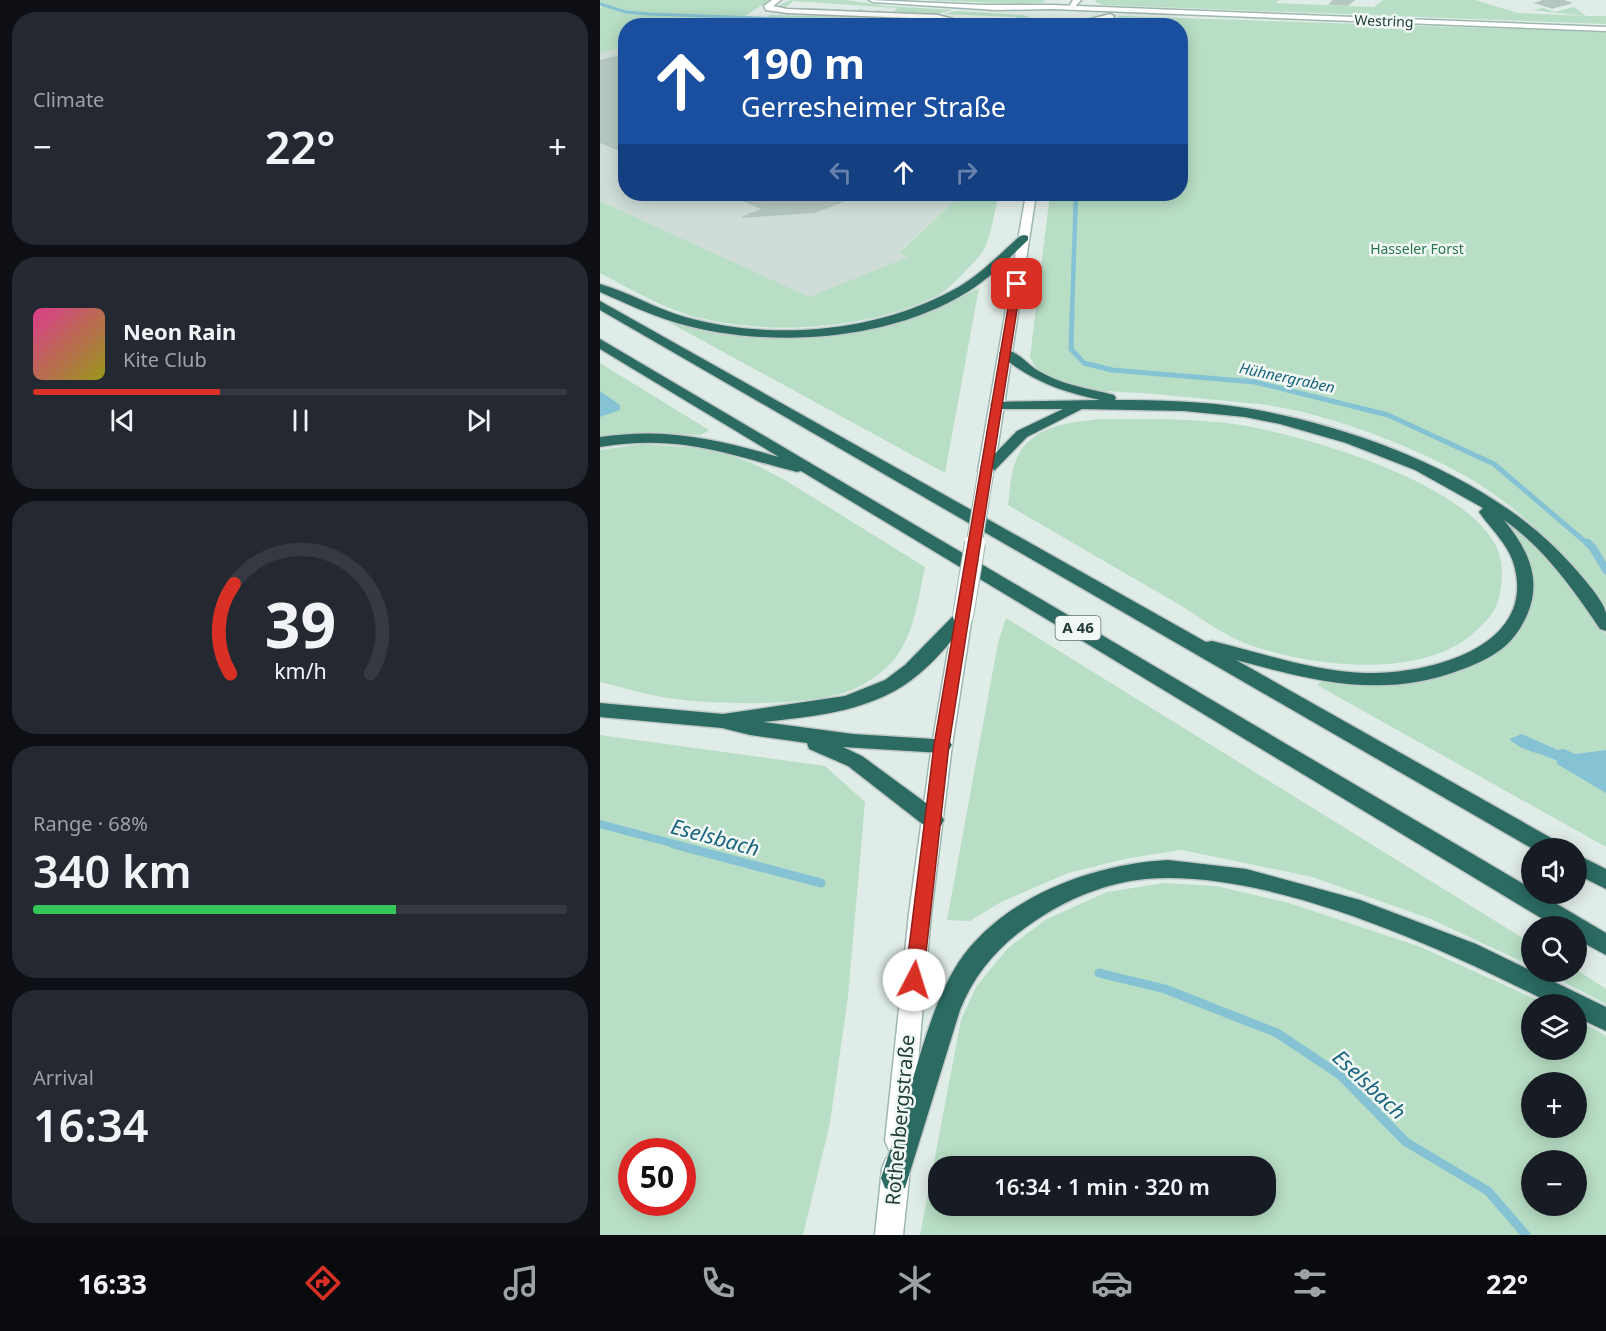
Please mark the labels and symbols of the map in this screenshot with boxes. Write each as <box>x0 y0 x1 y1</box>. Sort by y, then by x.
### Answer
street label: Westring <box>1354 10 1414 31</box>
park label: Hasseler Forst <box>1370 239 1464 258</box>
pin <box>991 258 1042 309</box>
water label: Hühnergraben <box>1238 357 1337 397</box>
road number: A 46 <box>1056 616 1100 640</box>
water label: Eselsbach <box>668 812 763 862</box>
position arrow <box>882 948 946 1012</box>
street label: Rothenbergstraße <box>879 1033 920 1207</box>
water label: Eselsbach <box>1327 1043 1412 1125</box>
speed limit sign: 50 <box>618 1138 696 1216</box>

